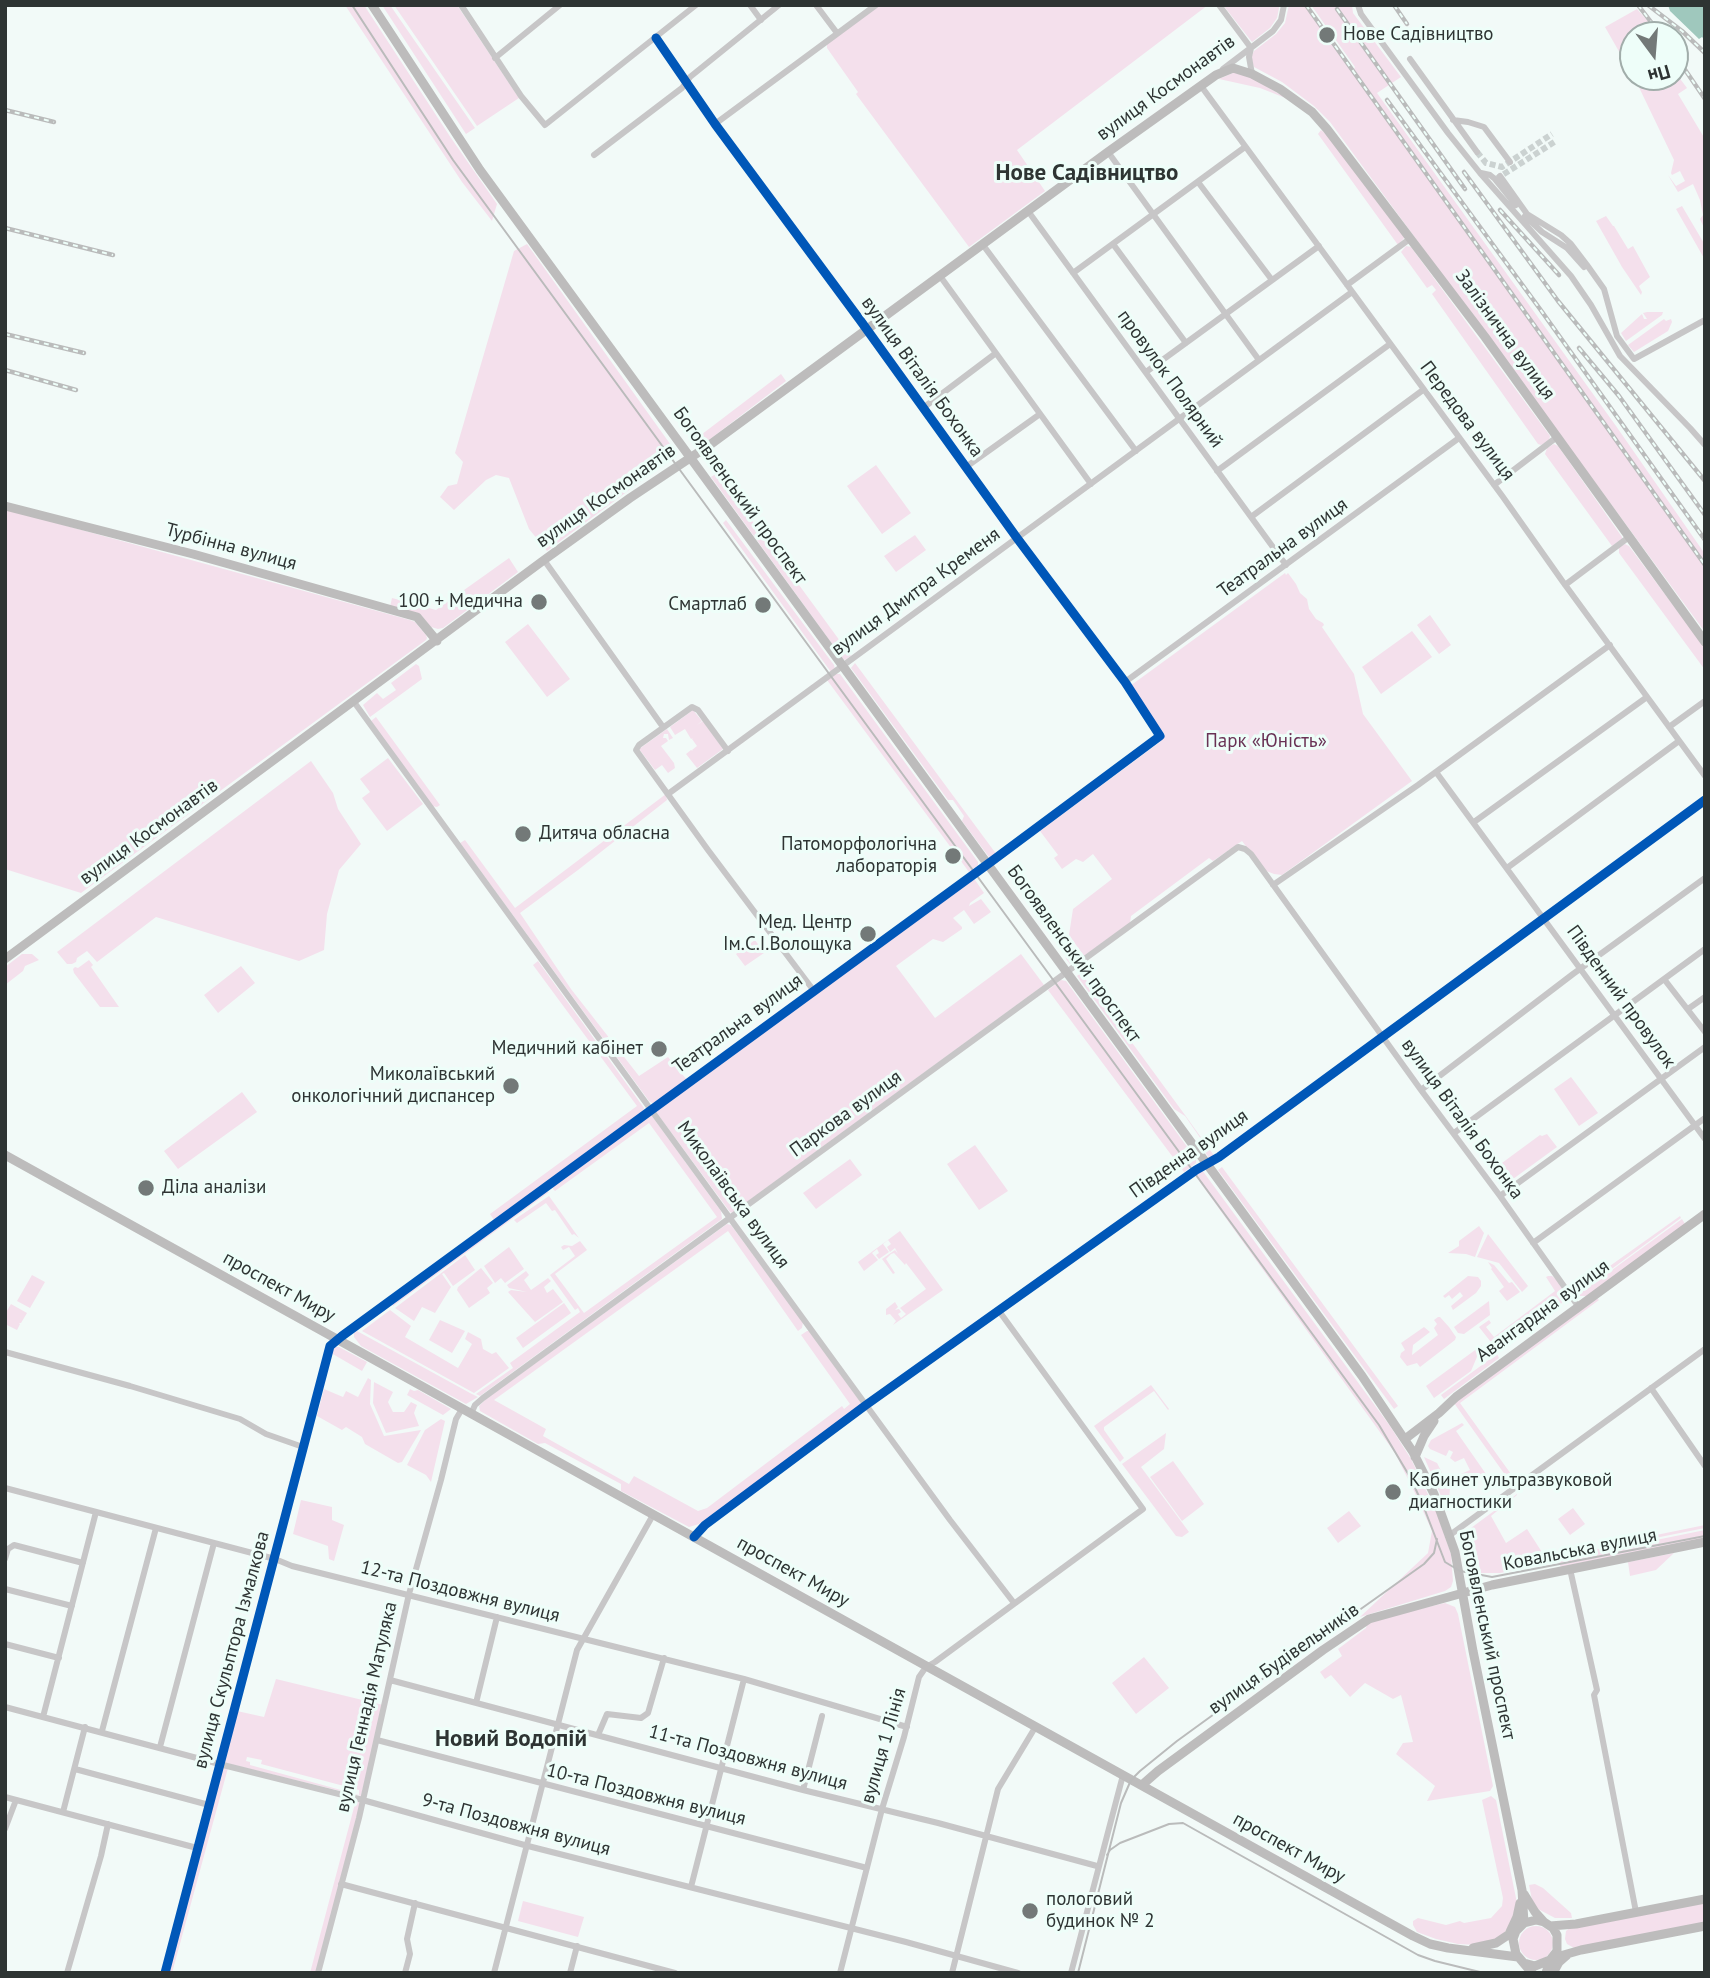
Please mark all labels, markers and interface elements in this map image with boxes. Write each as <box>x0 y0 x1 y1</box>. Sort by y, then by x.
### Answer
north arrow <box>1619 21 1689 91</box>
place label: Нове Садівництво <box>1343 24 1494 46</box>
marker: Нове Садівництво <box>1317 25 1337 45</box>
street label: вулиця Космонавтів <box>1092 30 1240 146</box>
text: Пн <box>1645 60 1673 89</box>
district label: Нове Садівництво <box>996 159 1178 187</box>
street label: Залізнична вулиця <box>1450 266 1560 404</box>
street label: вулиця Віталія Бохонка <box>856 292 988 462</box>
street label: провулок Полярний <box>1112 306 1228 452</box>
street label: Передова вулиця <box>1415 357 1519 485</box>
street label: Богоявленський проспект <box>668 403 812 589</box>
street label: вулиця Космонавтів <box>532 439 680 553</box>
street label: Театральна вулиця <box>1214 493 1352 603</box>
street label: Турбінна вулиця <box>163 519 299 575</box>
street label: вулиця Дмитра Кременя <box>827 523 1005 661</box>
place label: 100 + Медична <box>398 591 523 613</box>
marker: 100 + Медична <box>529 592 549 612</box>
place label: Смартлаб <box>668 594 747 616</box>
marker: Смартлаб <box>753 595 773 615</box>
park label: Парк «Юність» <box>1205 731 1327 753</box>
street label: вулиця Космонавтів <box>75 774 223 890</box>
place label: Дитяча обласна <box>539 823 670 845</box>
marker: Дитяча обласна <box>513 824 533 844</box>
place label: Патоморфологічна лабораторія <box>781 834 937 878</box>
marker: Патоморфологічна лабораторія <box>943 846 963 866</box>
street label: Богоявленський проспект <box>1002 861 1146 1047</box>
place label: Мед. Центр Ім.С.І.Волощука <box>723 912 852 956</box>
street label: Південний провулок <box>1562 921 1680 1073</box>
marker: Мед. Центр Ім.С.І.Волощука <box>858 924 878 944</box>
street label: Театральна вулиця <box>669 969 807 1079</box>
street label: вулиця Віталія Бохонка <box>1396 1034 1528 1204</box>
place label: Медичний кабінет <box>491 1038 643 1060</box>
marker: Медичний кабінет <box>649 1039 669 1059</box>
place label: Миколаївський онкологічний диспансер <box>291 1064 495 1108</box>
street label: Паркова вулиця <box>786 1066 906 1162</box>
marker: Миколаївський онкологічний диспансер <box>501 1076 521 1096</box>
street label: Південна вулиця <box>1125 1105 1253 1203</box>
street label: Миколаївська вулиця <box>672 1117 794 1273</box>
place label: Діла аналізи <box>162 1177 266 1199</box>
marker: Діла аналізи <box>136 1178 156 1198</box>
street label: проспект Миру <box>219 1247 339 1327</box>
street label: Авангардна вулиця <box>1472 1255 1614 1367</box>
place label: Кабинет ультразвуковой диагностики <box>1409 1470 1612 1514</box>
marker: Кабинет ультразвуковой диагностики <box>1383 1482 1403 1502</box>
street label: Ковальська вулиця <box>1501 1524 1659 1576</box>
street label: Богоявленський проспект <box>1454 1528 1520 1742</box>
street label: вулиця Скульптора Ізмалкова <box>189 1529 275 1771</box>
street label: проспект Миру <box>733 1532 853 1612</box>
street label: 12-та Поздовжня вулиця <box>358 1556 562 1628</box>
street label: вулиця Геннадія Матуляка <box>332 1599 402 1815</box>
street label: вулиця Будівельників <box>1204 1599 1364 1719</box>
street label: вулиця 1 Лінія <box>857 1686 911 1806</box>
street label: 11-та Поздовжня вулиця <box>646 1721 850 1795</box>
district label: Новий Водопій <box>435 1725 587 1753</box>
street label: 10-та Поздовжня вулиця <box>544 1759 748 1831</box>
street label: 9-та Поздовжня вулиця <box>419 1789 613 1861</box>
street label: проспект Миру <box>1229 1808 1349 1888</box>
place label: пологовий будинок № 2 <box>1046 1889 1155 1933</box>
marker: пологовий будинок № 2 <box>1020 1901 1040 1921</box>

